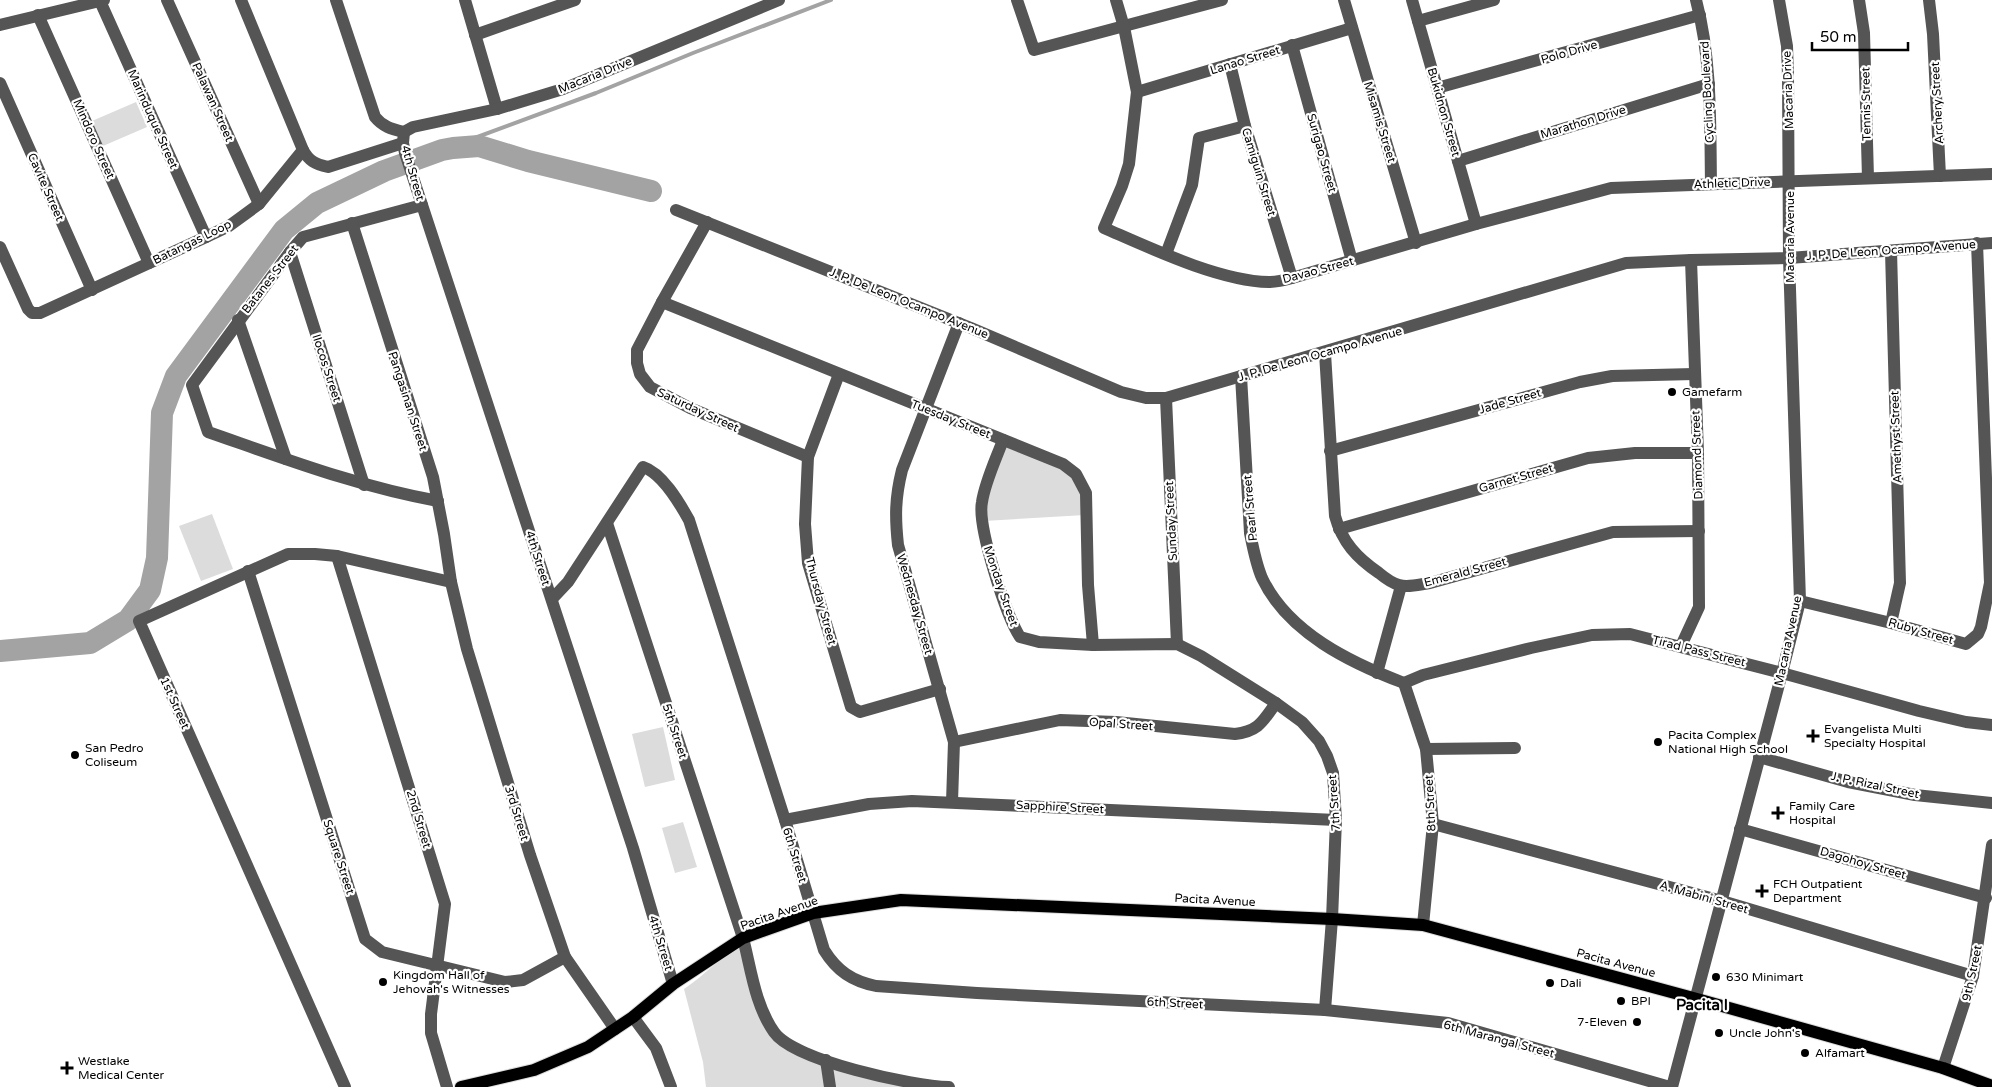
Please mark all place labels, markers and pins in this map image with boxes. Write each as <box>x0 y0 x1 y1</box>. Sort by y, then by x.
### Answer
place label: Gamefarm <box>1682 385 1742 399</box>
marker: Gamefarm <box>1666 386 1678 398</box>
place label: Evangelista Multi Specialty Hospital <box>1824 722 1926 750</box>
place label: Pacita Complex National High School <box>1668 728 1788 756</box>
marker: Evangelista Multi Specialty Hospital <box>1806 729 1820 743</box>
marker: Pacita Complex National High School <box>1652 736 1664 748</box>
place label: San Pedro Coliseum <box>85 741 144 769</box>
marker: San Pedro Coliseum <box>69 749 81 761</box>
place label: Family Care Hospital <box>1789 799 1855 827</box>
marker: Family Care Hospital <box>1771 806 1785 820</box>
place label: FCH Outpatient Department <box>1773 877 1863 905</box>
marker: FCH Outpatient Department <box>1755 884 1769 898</box>
place label: Kingdom Hall of Jehovah's Witnesses <box>393 968 510 996</box>
place label: 630 Minimart <box>1726 970 1804 984</box>
marker: 630 Minimart <box>1710 971 1722 983</box>
marker: Kingdom Hall of Jehovah's Witnesses <box>377 976 389 988</box>
place label: Dali <box>1560 976 1582 990</box>
marker: Dali <box>1544 977 1556 989</box>
place label: BPI <box>1631 994 1651 1008</box>
marker: BPI <box>1615 995 1627 1007</box>
place label: 7-Eleven <box>1577 1015 1627 1029</box>
marker: 7-Eleven <box>1631 1016 1643 1028</box>
place label: Uncle John's <box>1729 1026 1801 1040</box>
marker: Uncle John's <box>1713 1027 1725 1039</box>
place label: Alfamart <box>1815 1046 1865 1060</box>
marker: Alfamart <box>1799 1047 1811 1059</box>
place label: Westlake Medical Center <box>78 1054 164 1082</box>
marker: Westlake Medical Center <box>60 1061 74 1075</box>

